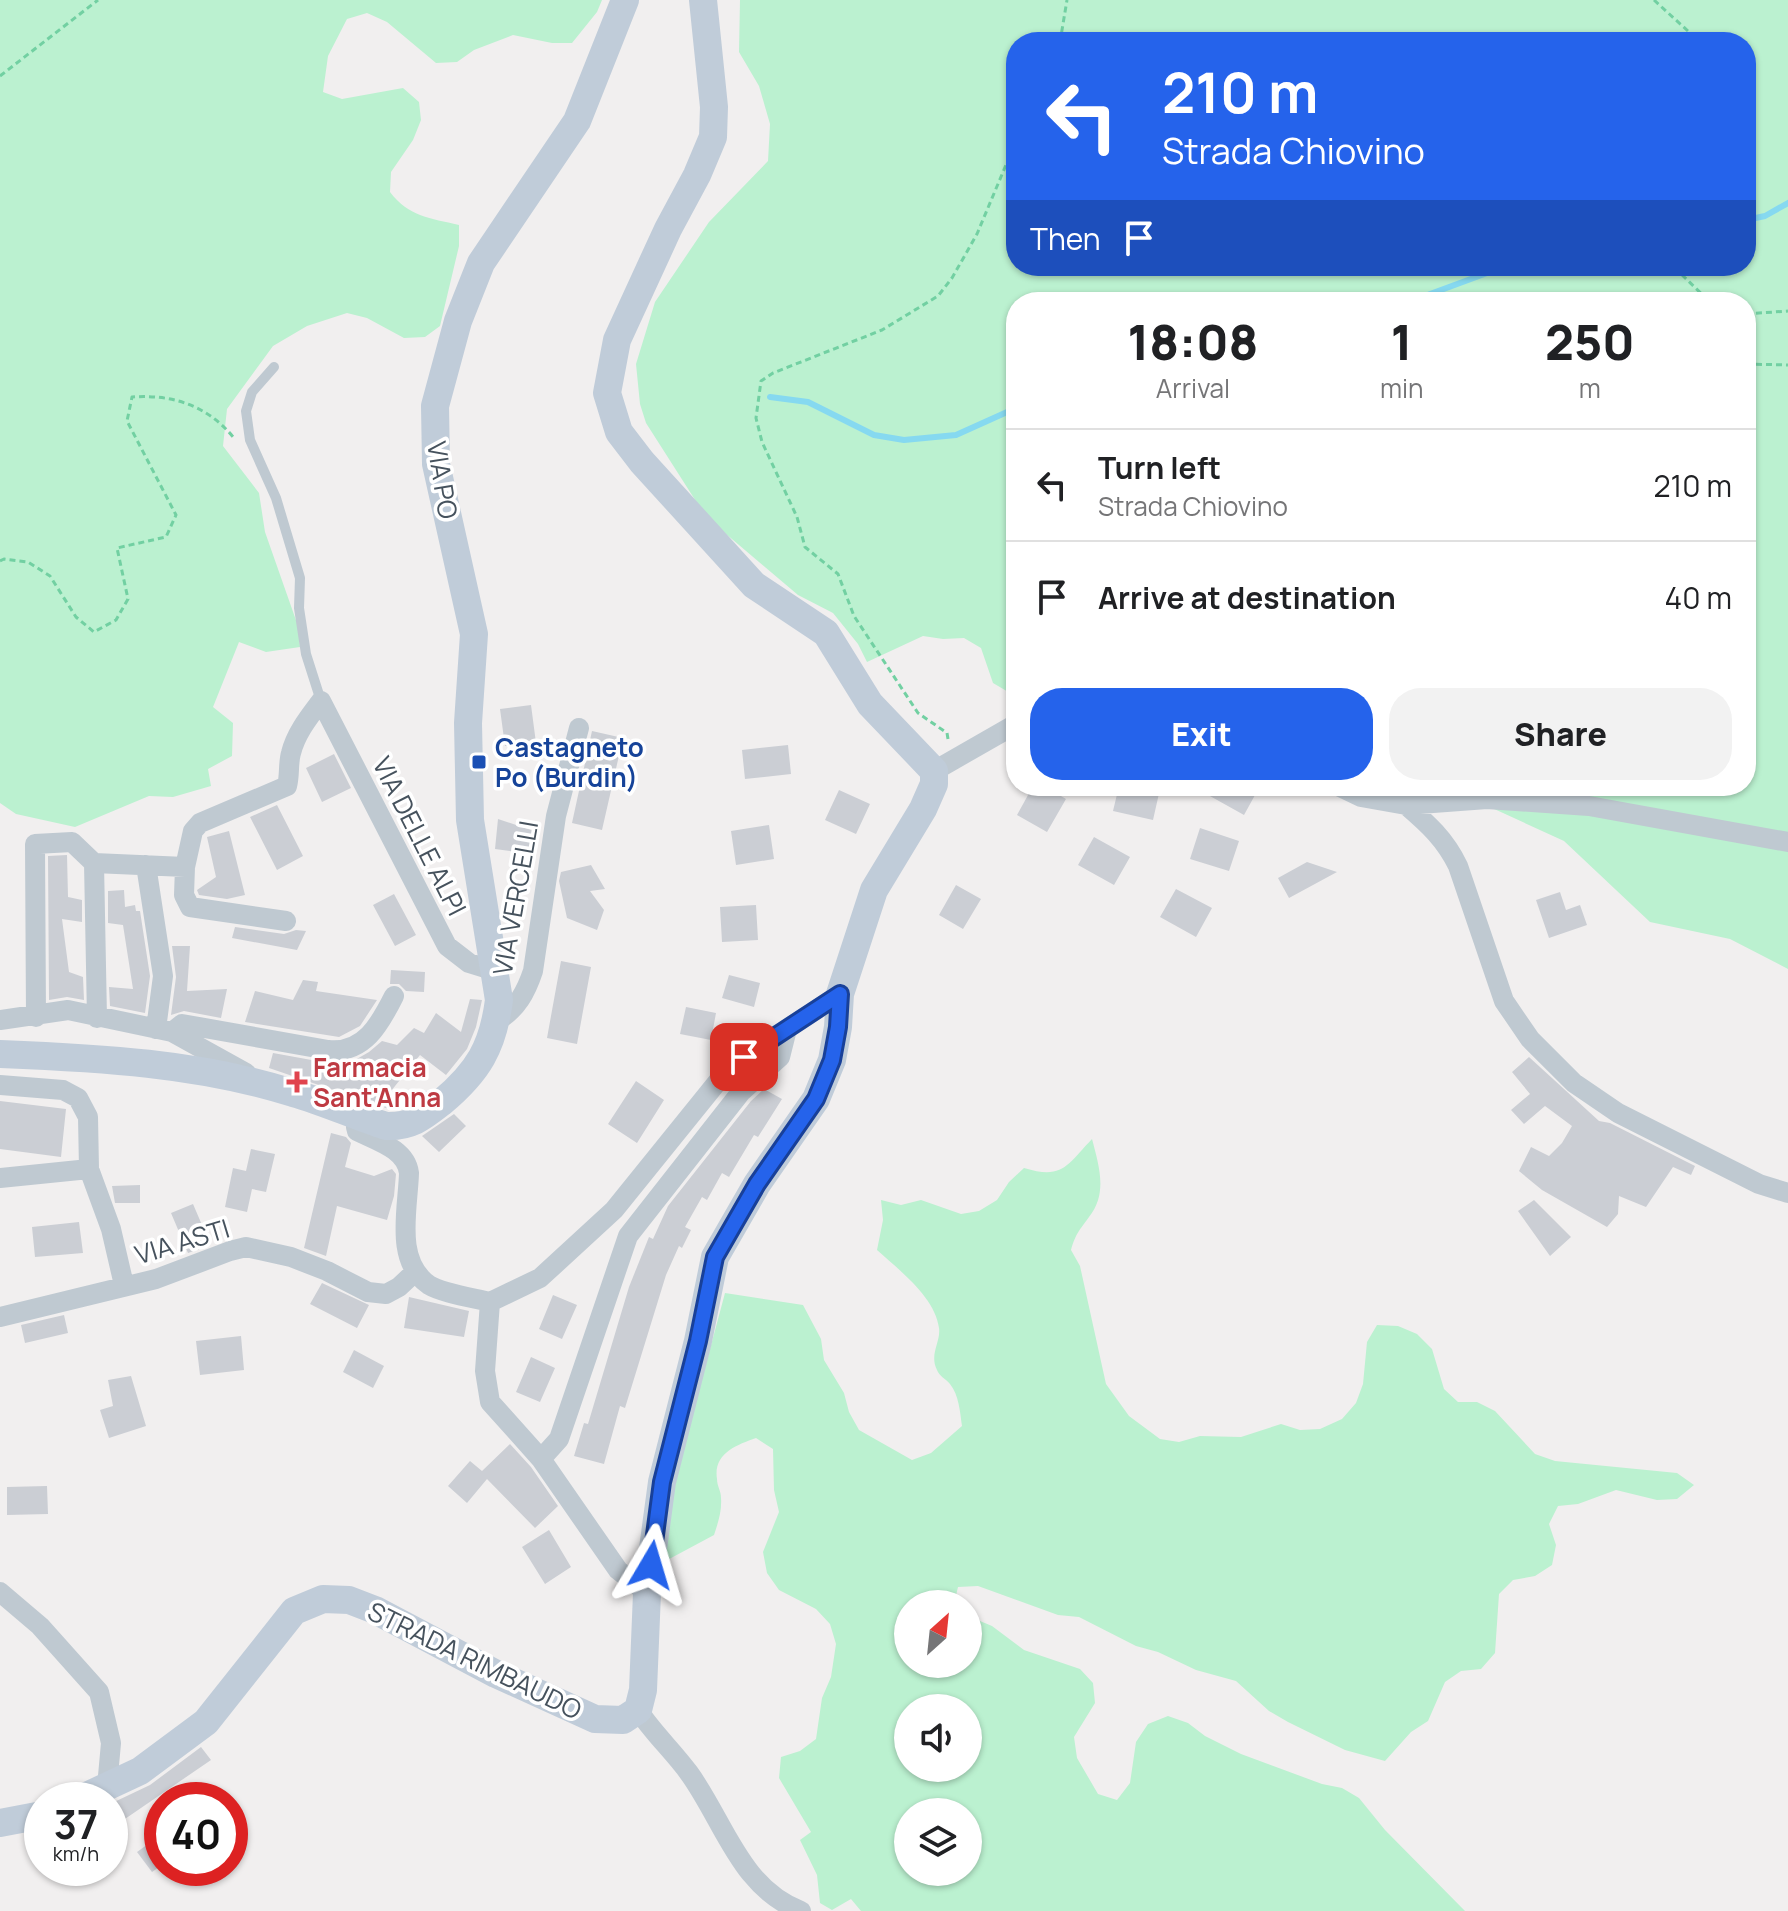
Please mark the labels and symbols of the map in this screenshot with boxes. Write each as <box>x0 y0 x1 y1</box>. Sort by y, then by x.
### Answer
street label: VIA PO <box>419 439 467 521</box>
place label: Castagneto Po (Burdin) <box>495 729 644 795</box>
street label: VIA DELLE ALPI <box>365 750 475 922</box>
marker: Castagneto Po (Burdin) <box>470 753 488 771</box>
street label: VIA VERCELLI <box>484 818 546 978</box>
pin <box>710 1023 778 1091</box>
place label: Farmacia Sant'Anna <box>313 1049 441 1115</box>
marker: Farmacia Sant'Anna <box>288 1073 306 1091</box>
street label: VIA ASTI <box>130 1210 234 1272</box>
position arrow <box>609 1523 693 1607</box>
north arrow <box>894 1590 982 1678</box>
street label: STRADA RIMBAUDO <box>362 1593 588 1727</box>
speed limit sign: 40 <box>144 1782 248 1886</box>

